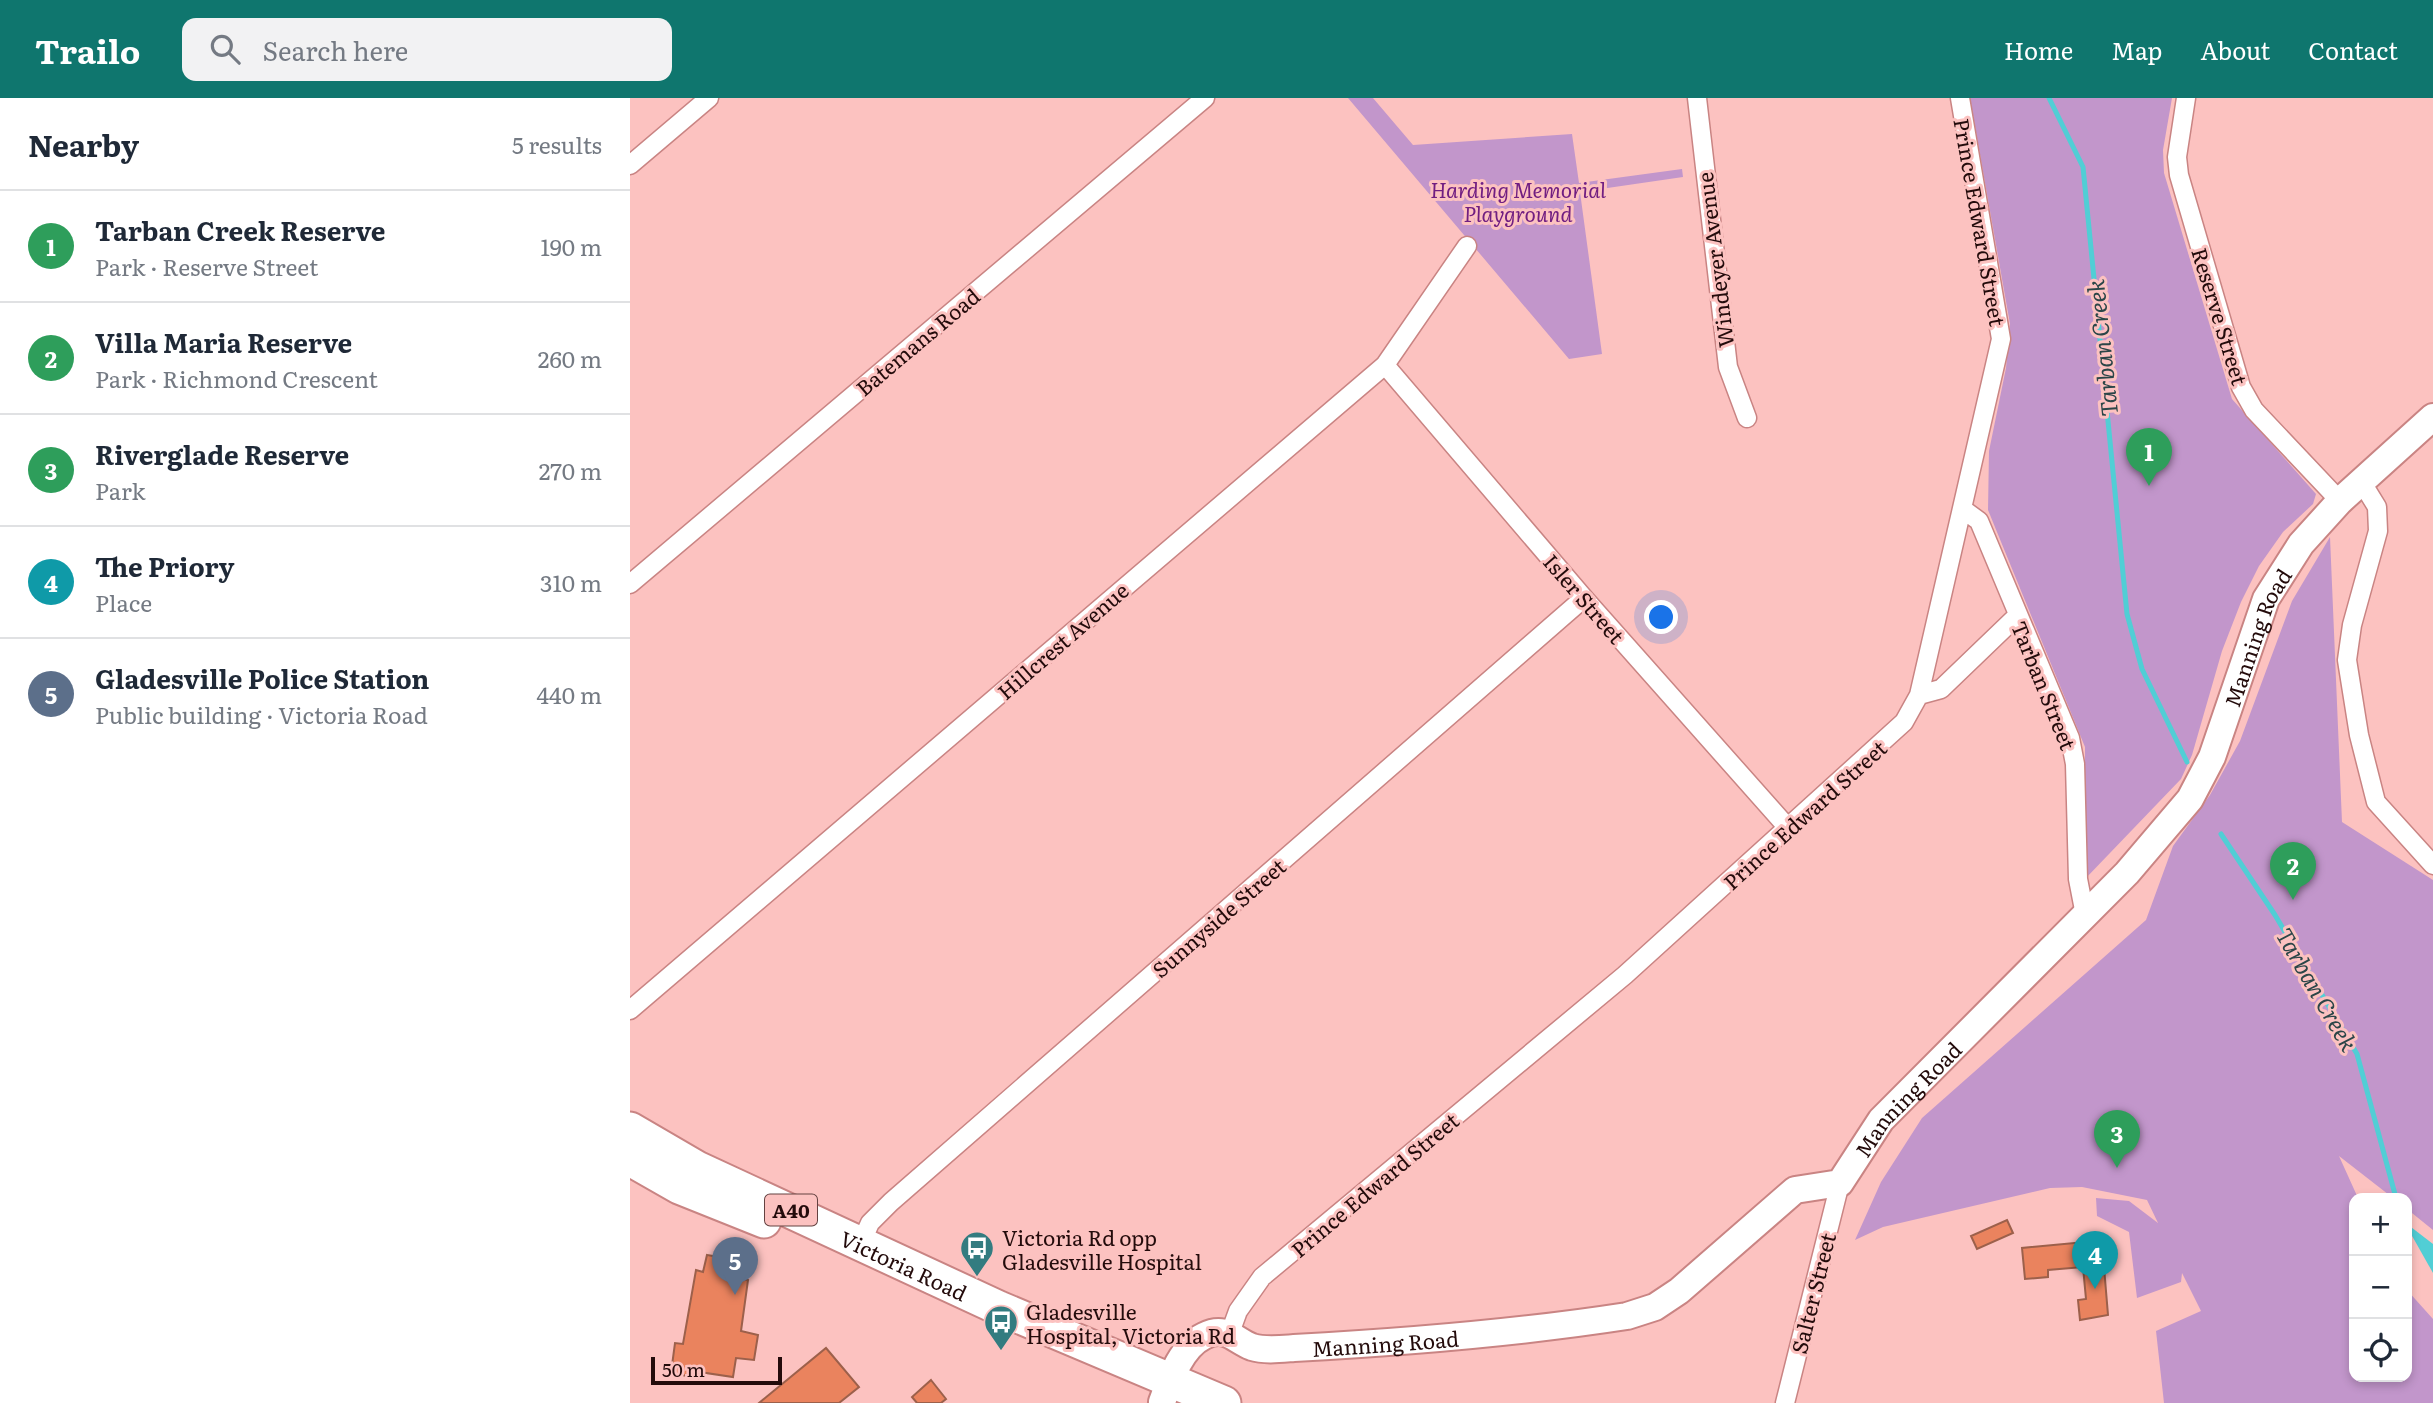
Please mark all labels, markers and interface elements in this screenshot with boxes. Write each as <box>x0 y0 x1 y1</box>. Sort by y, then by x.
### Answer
search box <box>182 18 672 81</box>
text: Trailo <box>35 25 140 74</box>
icon: search <box>206 30 244 68</box>
text: Search here <box>262 30 408 69</box>
text: Home <box>2004 32 2073 67</box>
text: Map <box>2111 32 2162 67</box>
text: About <box>2200 32 2270 67</box>
text: Contact <box>2308 32 2398 67</box>
street label: Prince Edward Street <box>1947 116 2015 329</box>
text: Nearby <box>28 122 139 166</box>
text: 5 results <box>512 127 602 161</box>
street label: Windeyer Avenue <box>1688 170 1740 350</box>
park label: Harding Memorial Playground <box>1430 173 1606 228</box>
text: Tarban Creek Reserve <box>95 210 386 249</box>
text: 1 <box>46 229 56 263</box>
text: 190 m <box>540 229 602 263</box>
street label: Reserve Street <box>2185 243 2257 389</box>
text: Park · Reserve Street <box>95 249 318 283</box>
water label: Tarban Creek <box>2077 278 2125 418</box>
street label: Batemans Road <box>848 280 986 402</box>
text: Villa Maria Reserve <box>95 322 352 361</box>
text: 2 <box>45 341 57 375</box>
text: 260 m <box>538 341 602 375</box>
text: Park · Richmond Crescent <box>95 361 378 395</box>
pin: 1 <box>2126 428 2172 486</box>
text: Riverglade Reserve <box>95 434 349 473</box>
text: 3 <box>45 453 57 487</box>
text: 270 m <box>539 453 602 487</box>
text: Park <box>95 473 145 507</box>
text: The Priory <box>95 546 234 585</box>
street label: Isler Street <box>1537 546 1633 650</box>
street label: Manning Road <box>2215 561 2298 711</box>
text: 4 <box>44 565 58 599</box>
text: 310 m <box>540 565 602 599</box>
street label: Hillcrest Avenue <box>990 574 1134 706</box>
text: Place <box>95 585 152 619</box>
your location <box>1644 600 1678 634</box>
street label: Tarban Street <box>2005 616 2085 755</box>
text: Gladesville Police Station <box>95 658 429 697</box>
text: 5 <box>45 677 57 711</box>
text: 440 m <box>536 677 602 711</box>
text: Public building · Victoria Road <box>95 697 428 731</box>
street label: Prince Edward Street <box>1715 732 1893 896</box>
pin: 2 <box>2270 842 2316 900</box>
street label: Sunnyside Street <box>1144 850 1292 984</box>
water label: Tarban Creek <box>2269 921 2367 1057</box>
street label: Manning Road <box>1846 1033 1967 1162</box>
street label: Prince Edward Street <box>1283 1104 1465 1264</box>
pin: 3 <box>2094 1110 2140 1168</box>
map controls <box>2349 1193 2412 1382</box>
button: + <box>2349 1193 2412 1256</box>
road number: A40 <box>765 1194 817 1226</box>
street label: Victoria Road <box>836 1221 973 1307</box>
place label: Victoria Rd opp Gladesville Hospital <box>1002 1221 1202 1276</box>
bus stop icon: Victoria Rd opp Gladesville Hospital <box>958 1229 996 1278</box>
street label: Salter Street <box>1782 1229 1842 1357</box>
pin: 4 <box>2072 1231 2118 1289</box>
pin: 5 <box>712 1237 758 1295</box>
button: − <box>2349 1256 2412 1319</box>
place label: Gladesville Hospital, Victoria Rd <box>1026 1295 1235 1350</box>
bus stop icon: Gladesville Hospital, Victoria Rd <box>982 1303 1020 1352</box>
button: locate <box>2349 1319 2412 1382</box>
street label: Manning Road <box>1311 1321 1460 1362</box>
scale bar <box>651 1354 782 1386</box>
text: 50 m <box>662 1355 705 1383</box>

